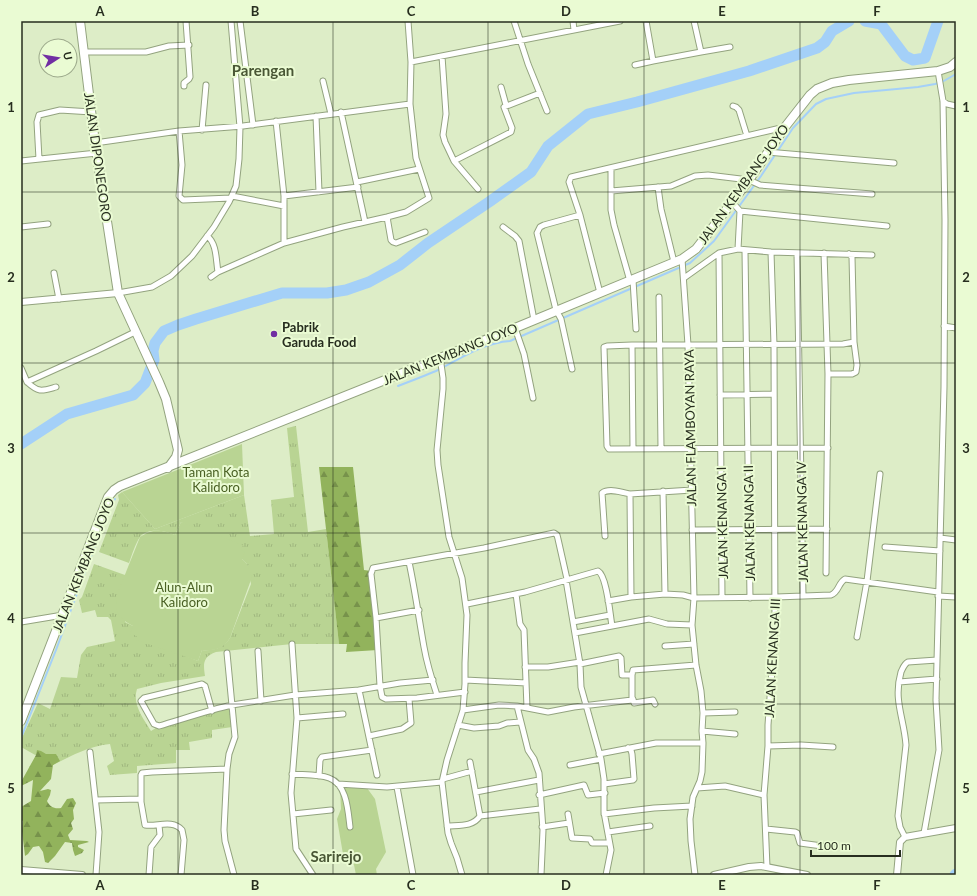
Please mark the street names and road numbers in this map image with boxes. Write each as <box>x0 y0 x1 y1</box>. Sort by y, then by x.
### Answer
street label: JALAN DIPONEGORO <box>81 91 115 223</box>
street label: JALAN KEMBANG JOYO <box>694 121 792 247</box>
street label: JALAN KEMBANG JOYO <box>380 320 520 388</box>
street label: JALAN FLAMBOYAN RAYA <box>681 349 699 507</box>
street label: JALAN KENANGA IV <box>793 461 811 583</box>
street label: JALAN KENANGA II <box>740 465 758 581</box>
street label: JALAN KENANGA I <box>713 467 731 579</box>
street label: JALAN KEMBANG JOYO <box>49 495 117 635</box>
street label: JALAN KENANGA III <box>761 598 783 718</box>

